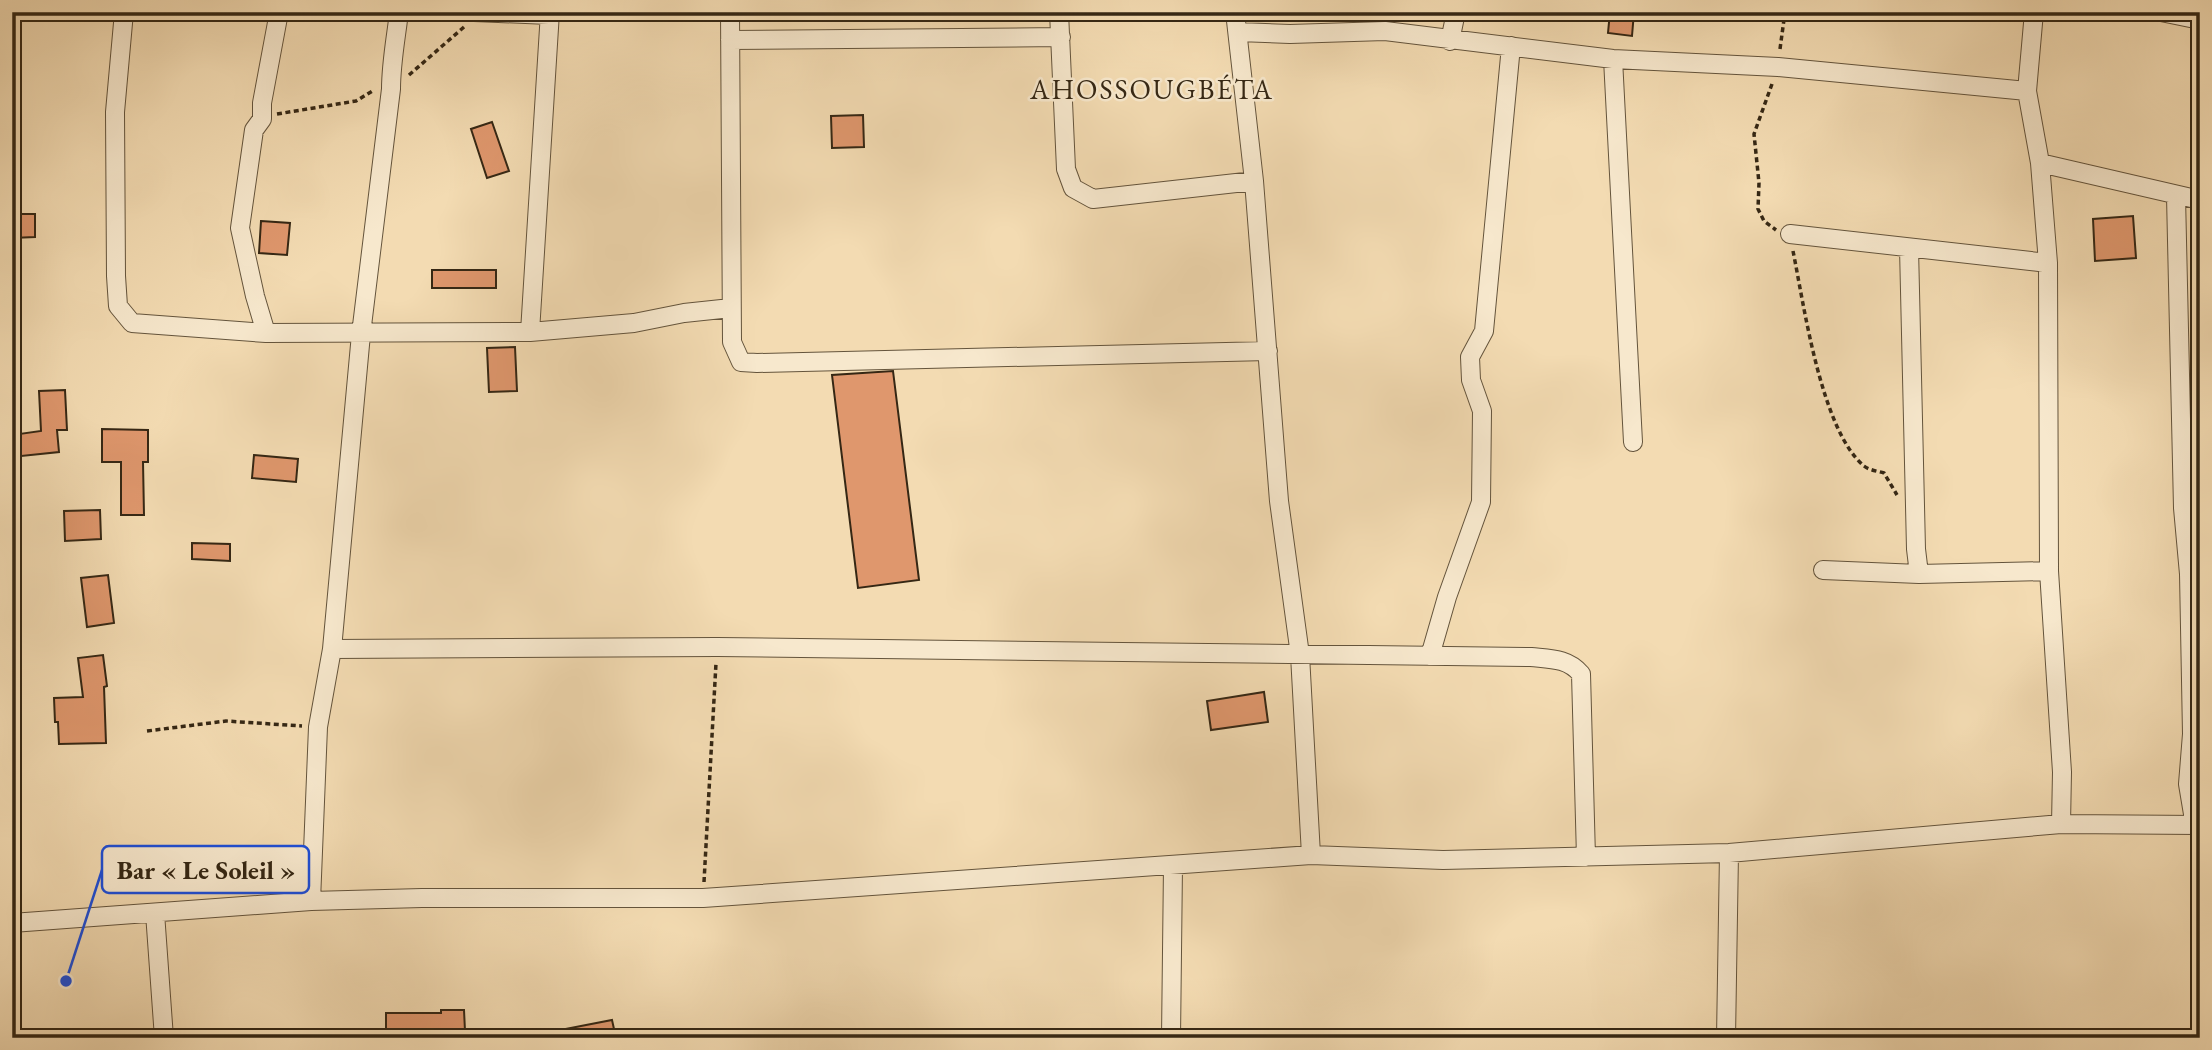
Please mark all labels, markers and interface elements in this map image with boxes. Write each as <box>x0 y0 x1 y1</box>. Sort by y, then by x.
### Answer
district label: AHOSSOUGBÉTA <box>1029 71 1274 107</box>
callout: Bar « Le Soleil » <box>102 846 309 893</box>
text: Bar « Le Soleil » <box>117 853 295 887</box>

